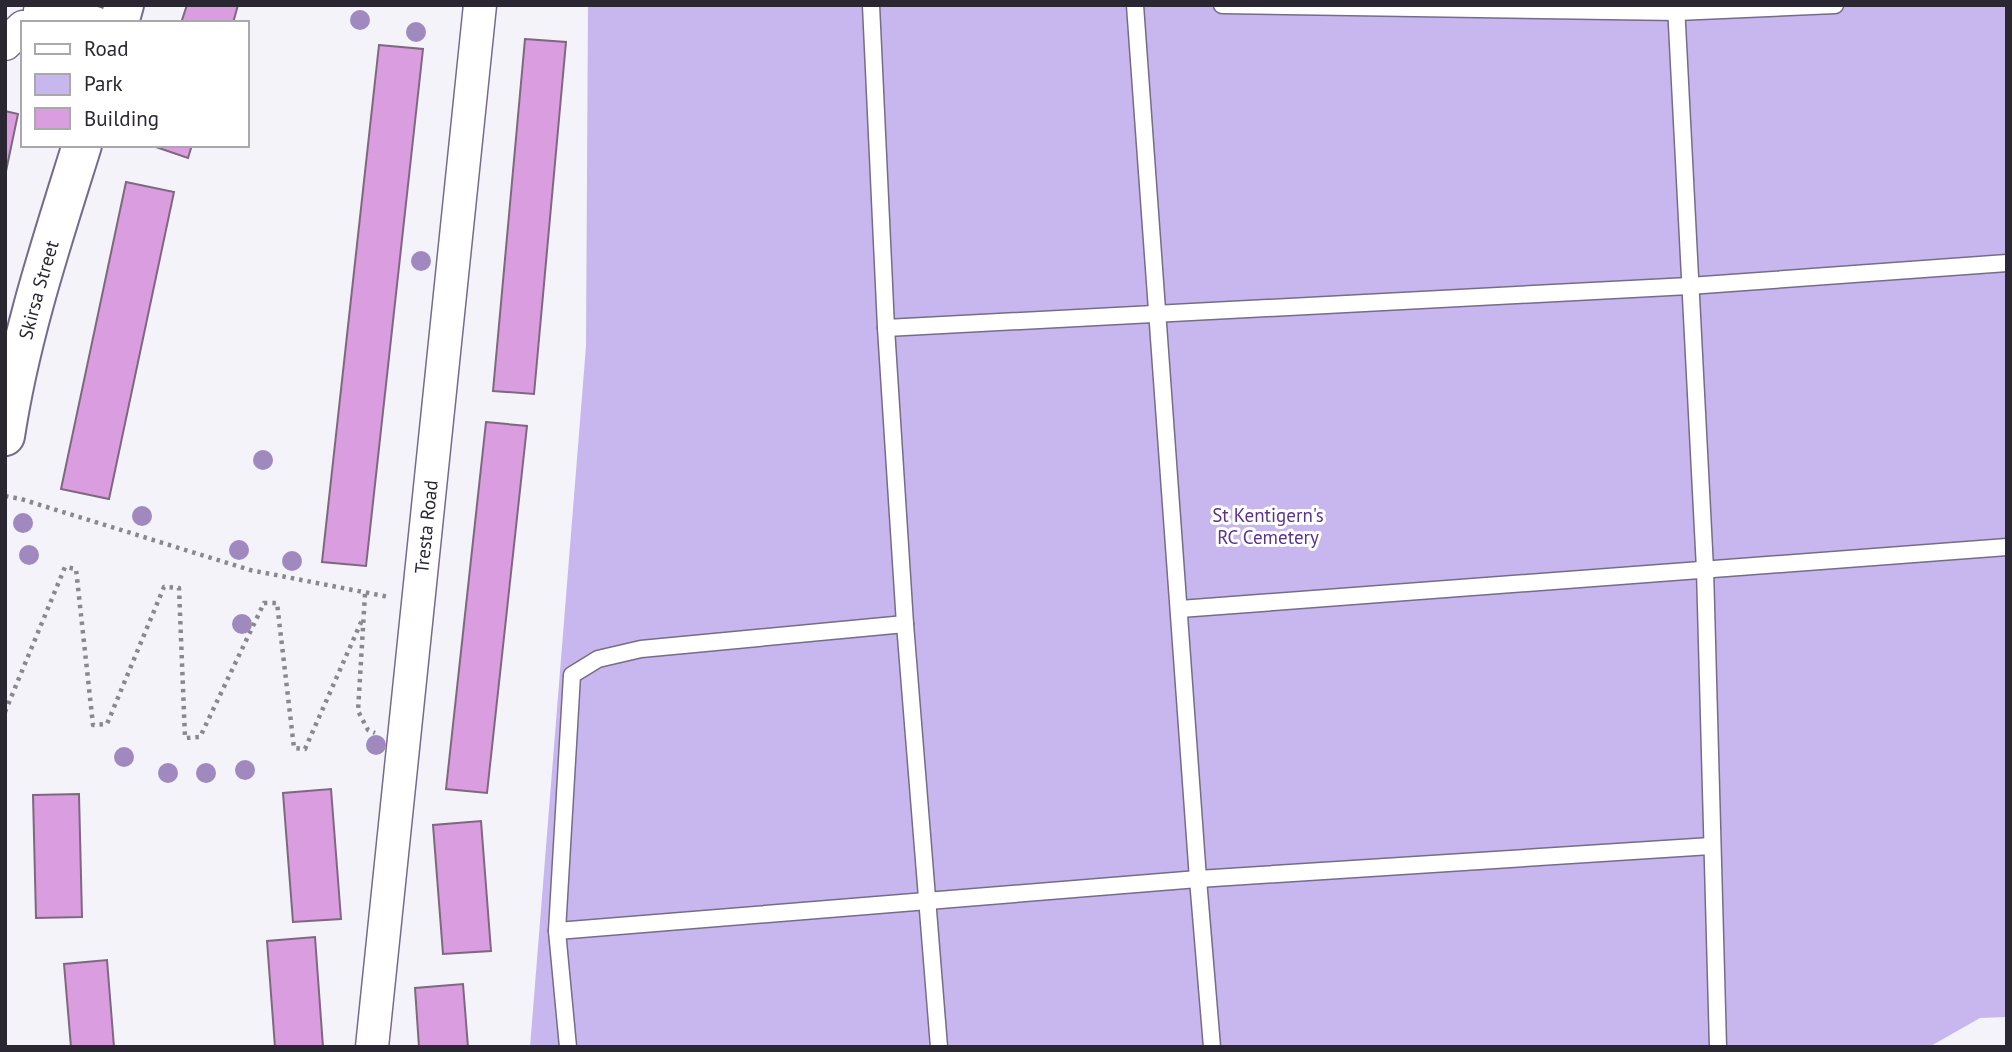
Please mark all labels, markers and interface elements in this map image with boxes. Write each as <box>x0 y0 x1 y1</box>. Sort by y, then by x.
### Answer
legend <box>21 21 248 147</box>
text: Road <box>84 35 128 62</box>
text: Park <box>84 70 123 97</box>
text: Building <box>84 105 159 132</box>
street label: Skirsa Street <box>13 237 64 342</box>
street label: Tresta Road <box>409 479 443 575</box>
park label: St Kentigern's RC Cemetery <box>1212 503 1324 549</box>

